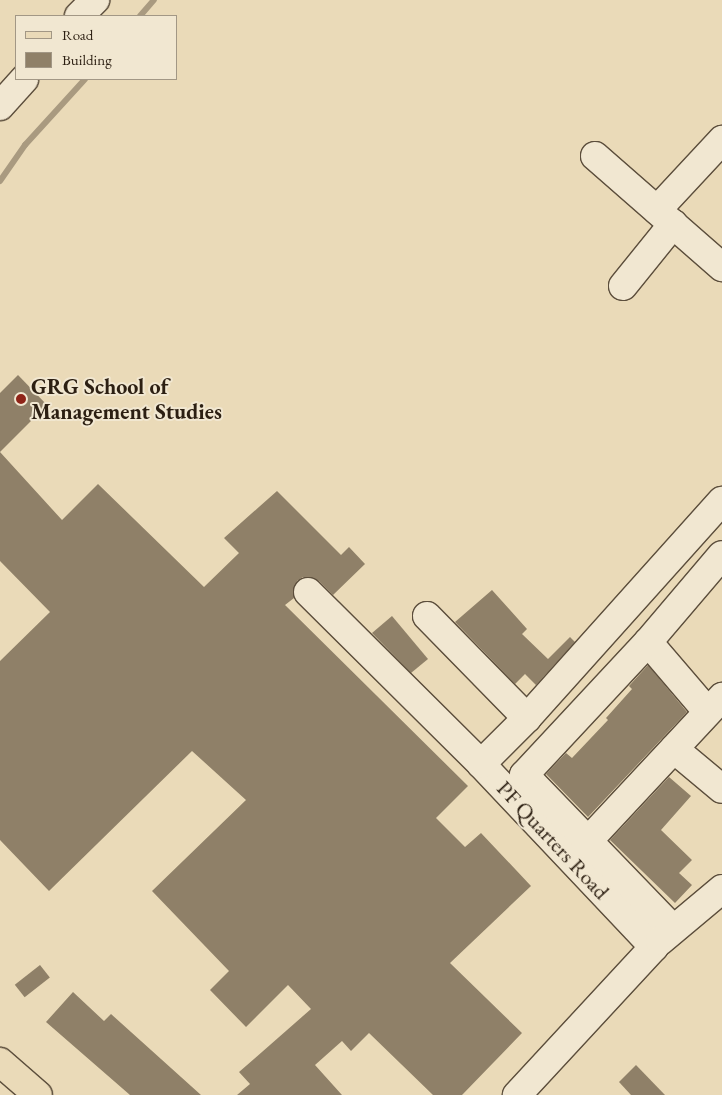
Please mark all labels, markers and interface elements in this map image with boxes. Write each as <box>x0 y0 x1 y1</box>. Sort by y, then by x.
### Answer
legend <box>15 15 178 80</box>
text: Road <box>62 25 93 44</box>
text: Building <box>62 50 112 69</box>
place label: GRG School of Management Studies <box>31 373 222 424</box>
marker: GRG School of Management Studies <box>15 393 27 405</box>
street label: PF Quarters Road <box>491 775 615 905</box>

